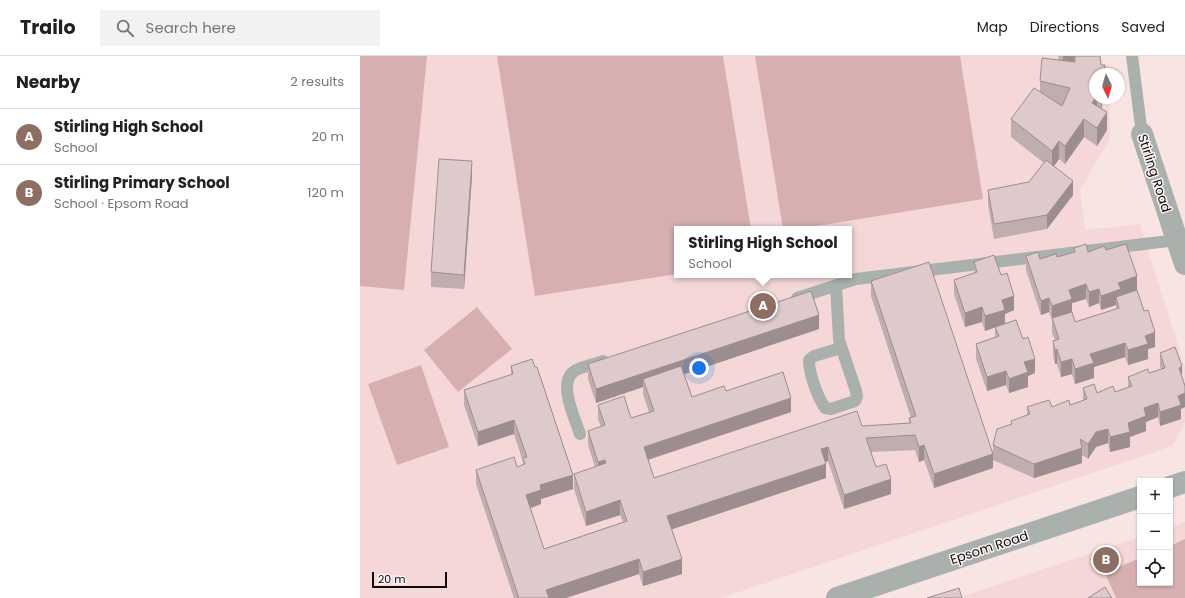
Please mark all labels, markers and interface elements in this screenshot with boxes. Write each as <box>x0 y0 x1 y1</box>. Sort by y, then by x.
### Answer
search box <box>100 10 380 46</box>
text: Trailo <box>20 14 76 41</box>
icon: search <box>114 17 136 39</box>
text: Search here <box>146 17 236 38</box>
text: Map <box>977 17 1008 37</box>
text: Directions <box>1030 17 1099 37</box>
text: Saved <box>1121 17 1165 37</box>
north arrow <box>1089 68 1125 104</box>
text: Nearby <box>16 70 80 94</box>
text: 2 results <box>290 72 344 91</box>
text: Stirling High School <box>54 116 203 137</box>
text: A <box>24 127 34 146</box>
text: 20 m <box>311 127 344 146</box>
street label: Stirling Road <box>1133 132 1176 215</box>
text: School <box>54 138 98 157</box>
text: Stirling Primary School <box>54 172 230 193</box>
text: B <box>25 183 33 202</box>
text: 120 m <box>307 183 344 202</box>
text: School · Epsom Road <box>54 194 189 213</box>
popup <box>674 226 852 278</box>
text: Stirling High School <box>688 232 838 253</box>
text: School <box>688 254 732 273</box>
pin: A <box>750 291 776 321</box>
your location <box>689 358 709 378</box>
map controls <box>1137 478 1173 586</box>
button: + <box>1137 478 1173 514</box>
button: − <box>1137 514 1173 550</box>
street label: Epsom Road <box>948 526 1031 569</box>
pin: B <box>1093 545 1119 575</box>
button: locate <box>1137 550 1173 586</box>
scale bar <box>372 570 447 589</box>
text: 20 m <box>378 571 406 587</box>

